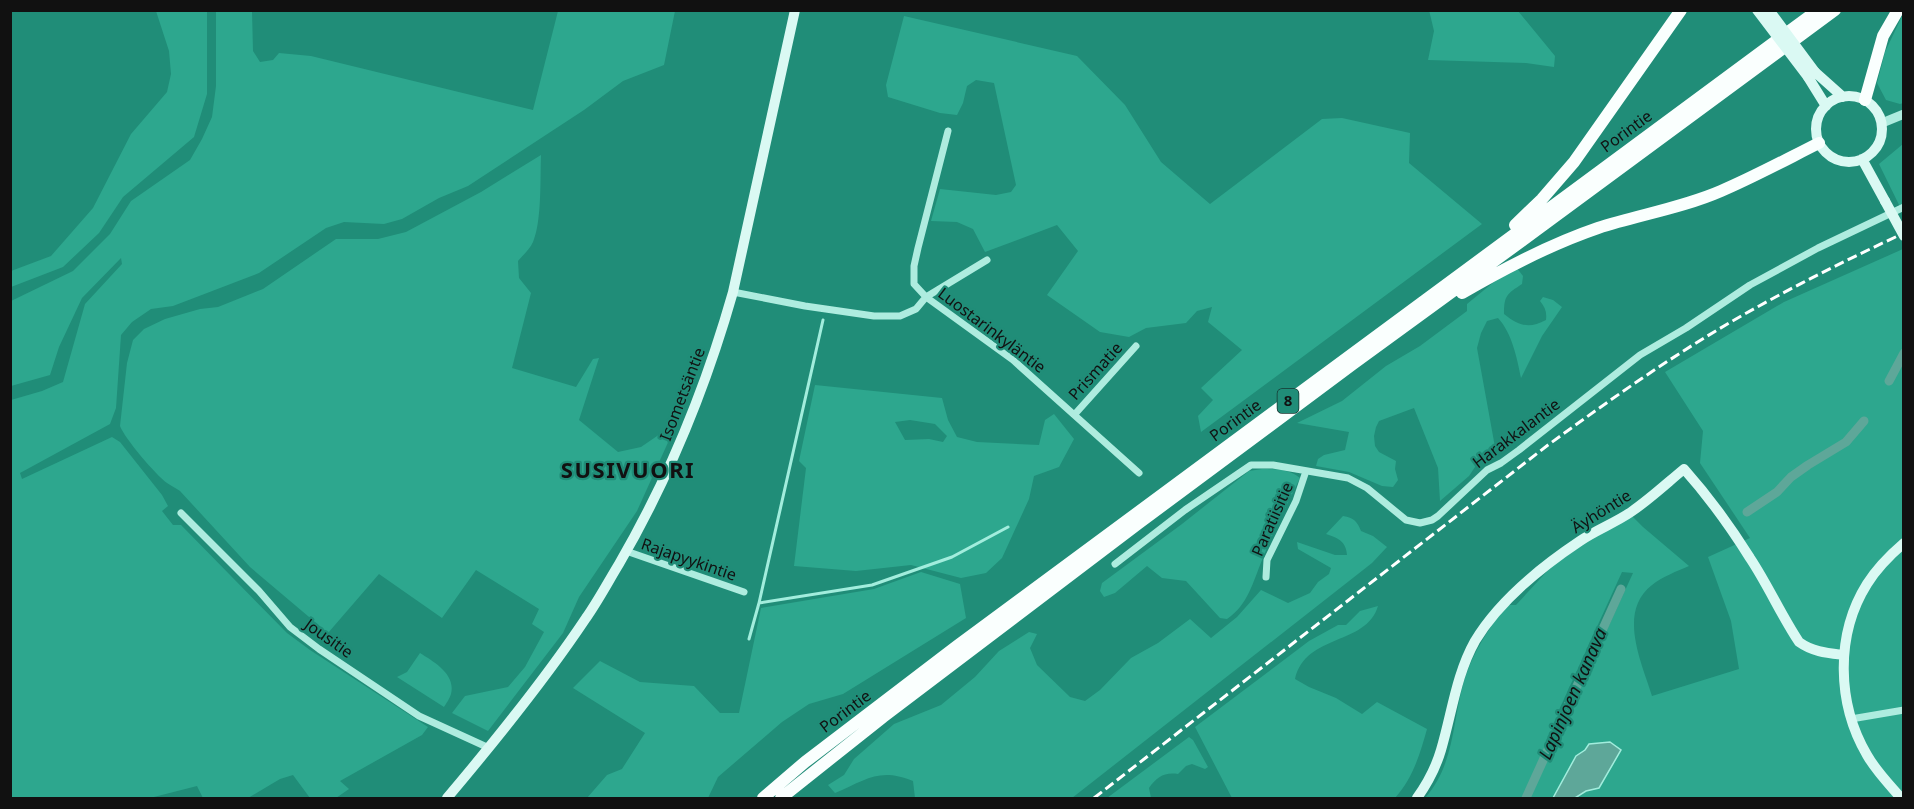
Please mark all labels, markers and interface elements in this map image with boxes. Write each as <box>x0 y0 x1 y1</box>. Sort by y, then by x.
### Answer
street label: Porintie <box>1596 105 1656 157</box>
street label: Luostarinkyläntie <box>934 282 1050 378</box>
street label: Prismatie <box>1063 337 1127 405</box>
street label: Isometsäntie <box>654 344 710 444</box>
road number: 8 <box>1278 389 1298 413</box>
street label: Harakkalantie <box>1468 393 1564 473</box>
street label: Porintie <box>1205 394 1265 446</box>
district label: SUSIVUORI <box>561 454 695 484</box>
street label: Paratiisitie <box>1246 479 1298 559</box>
street label: Äyhöntie <box>1567 484 1635 538</box>
street label: Rajapyykintie <box>638 532 740 586</box>
street label: Jousitie <box>299 612 358 663</box>
water label: Lapinjoen kanava <box>1532 624 1612 763</box>
street label: Porintie <box>815 684 875 738</box>

